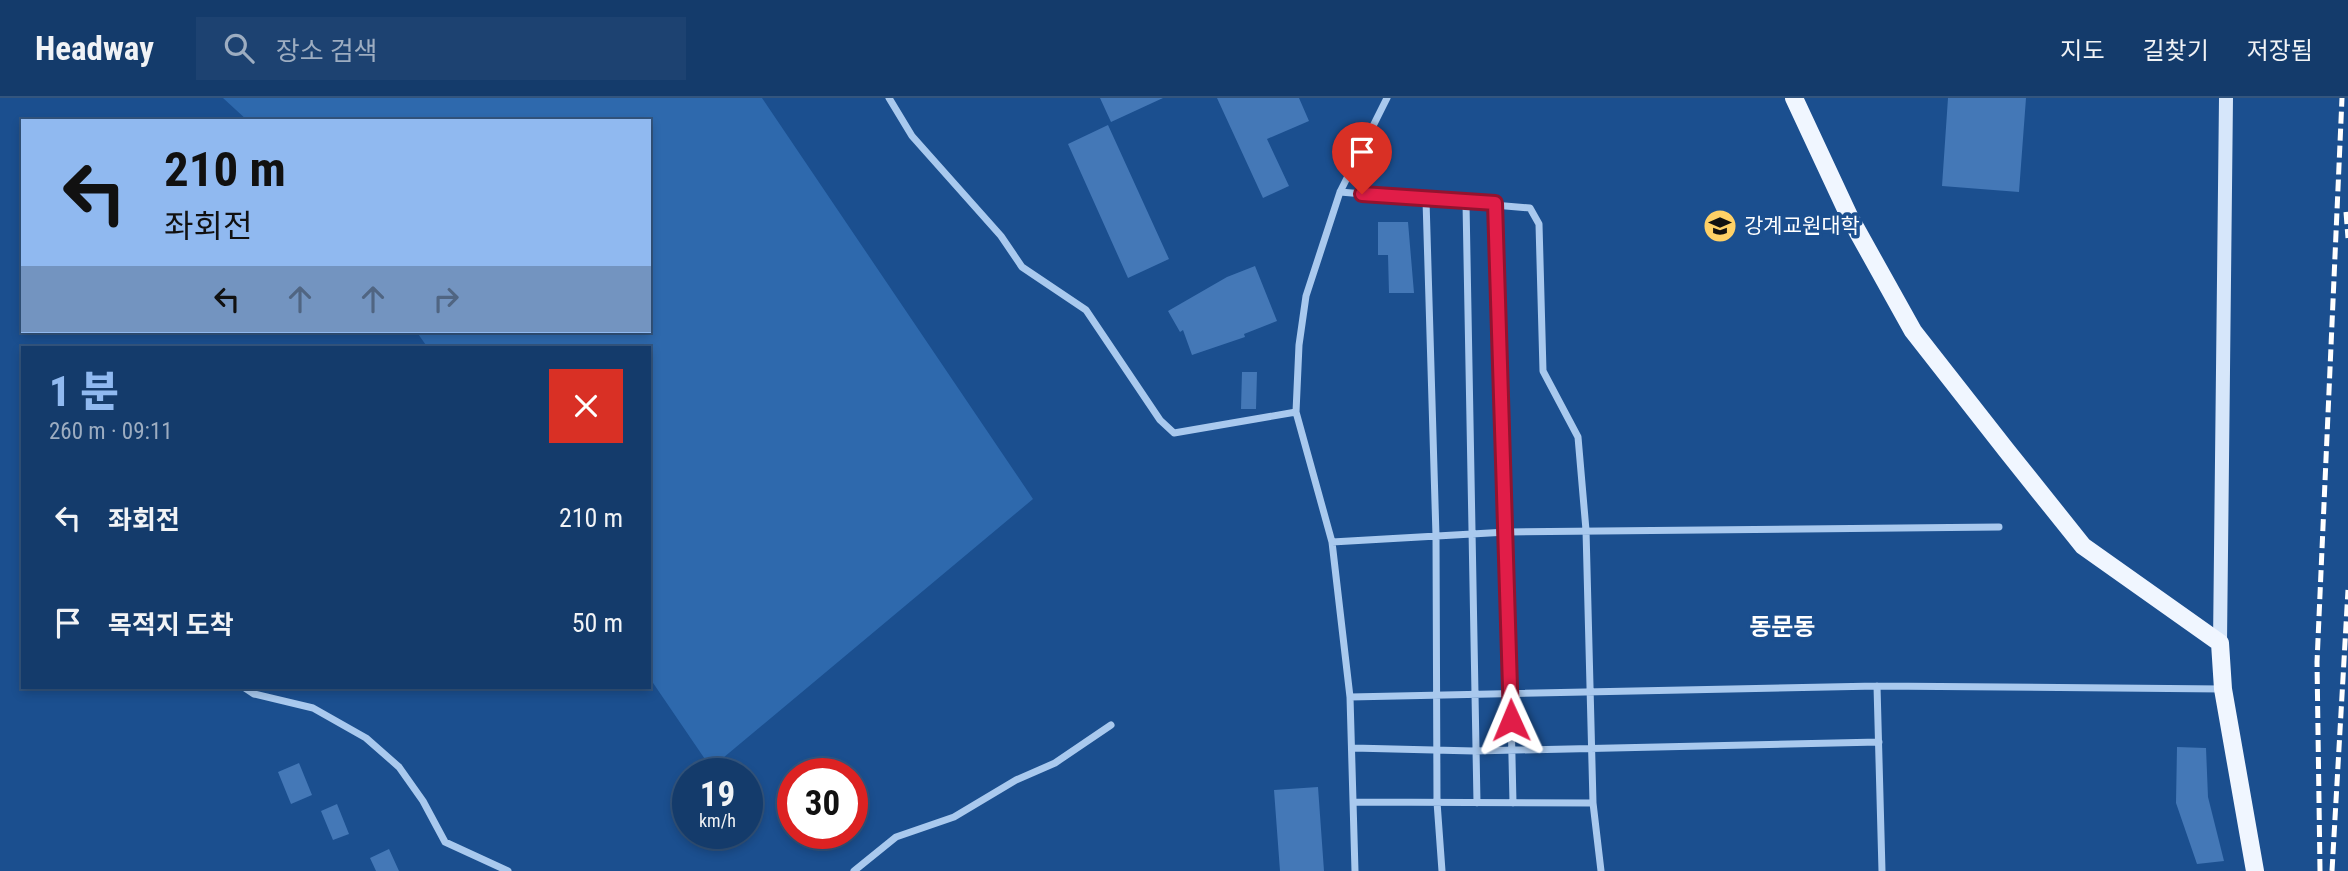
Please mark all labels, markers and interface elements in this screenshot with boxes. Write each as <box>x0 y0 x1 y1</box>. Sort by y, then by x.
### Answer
search box <box>196 17 686 80</box>
text: Headway <box>35 29 154 68</box>
icon: search <box>220 29 258 67</box>
text: 장소 검색 <box>276 36 378 66</box>
text: 지도 <box>2060 37 2105 65</box>
text: 길찾기 <box>2143 37 2209 65</box>
text: 저장됨 <box>2247 37 2313 65</box>
pin <box>1332 122 1392 194</box>
icon: arrive <box>1343 133 1381 171</box>
text: 210 m <box>164 141 286 198</box>
icon: left <box>49 147 140 238</box>
text: 좌회전 <box>164 207 252 245</box>
school or university icon: 강계교원대학 <box>1701 207 1739 245</box>
place label: 강계교원대학 <box>1744 214 1860 238</box>
icon: left <box>208 280 246 318</box>
icon: ahead <box>281 280 319 318</box>
icon: ahead <box>354 280 392 318</box>
icon: right <box>427 280 465 318</box>
text: 1 분 <box>49 367 119 416</box>
button: close <box>549 369 623 443</box>
text: 260 m · 09:11 <box>49 418 173 445</box>
icon: left <box>49 499 87 537</box>
text: 210 m <box>559 503 623 533</box>
text: 좌회전 <box>108 505 180 535</box>
icon: arrive <box>49 604 87 642</box>
text: 50 m <box>572 608 623 638</box>
text: 목적지 도착 <box>108 610 234 640</box>
district label: 동문동 <box>1749 613 1815 641</box>
position arrow <box>1474 683 1548 757</box>
speed limit sign: 30 <box>777 758 868 849</box>
text: 19 <box>700 774 735 815</box>
text: km/h <box>699 810 736 831</box>

